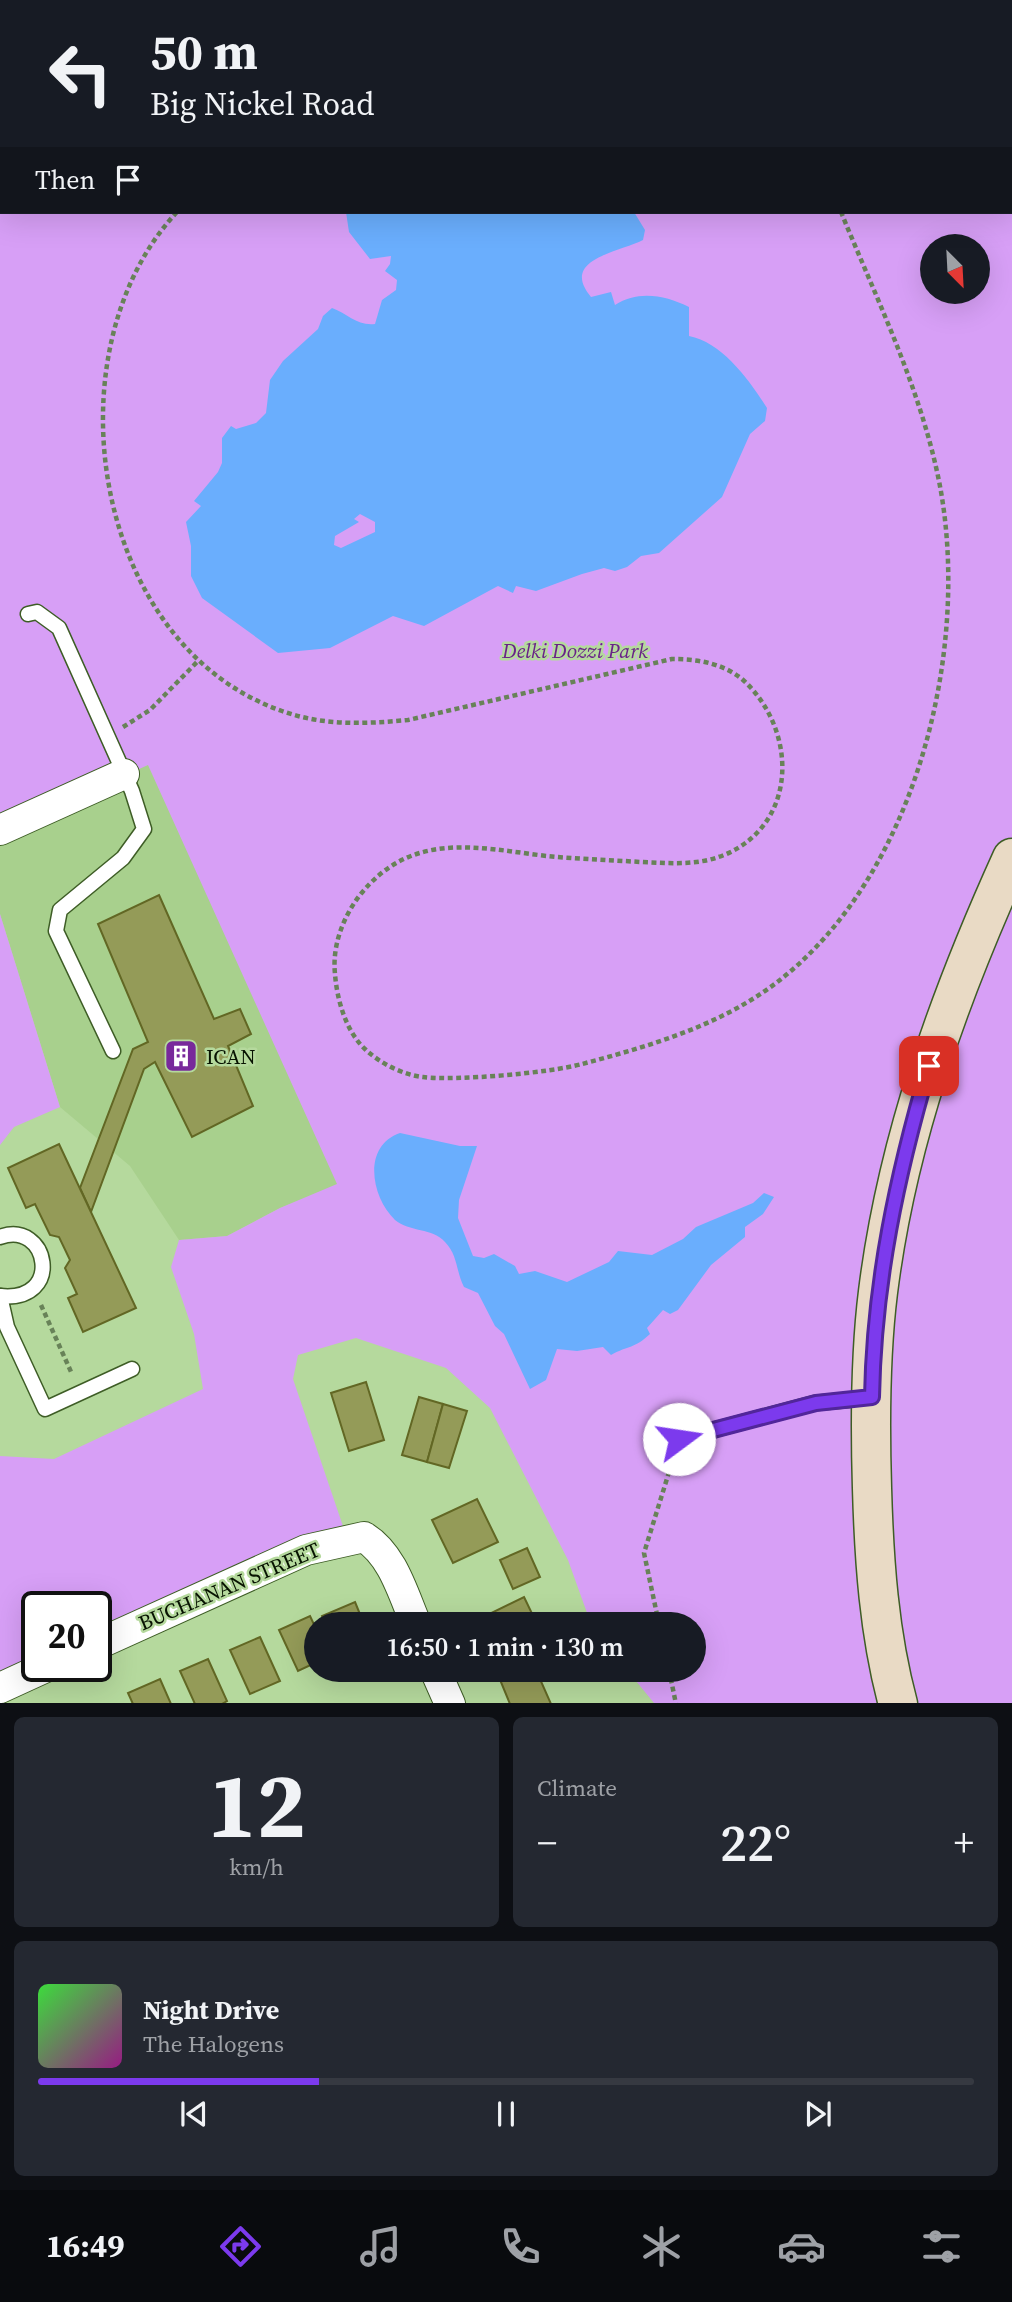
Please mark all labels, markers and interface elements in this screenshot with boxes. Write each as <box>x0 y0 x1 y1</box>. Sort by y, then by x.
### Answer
text: 50 m <box>150 18 258 85</box>
icon: left <box>35 28 126 119</box>
text: Big Nickel Road <box>150 82 374 126</box>
icon: arrive <box>109 161 147 199</box>
text: Then <box>35 162 95 198</box>
north arrow <box>920 234 990 304</box>
map controls <box>920 234 990 304</box>
park label: Delki Dozzi Park <box>501 636 648 665</box>
pin <box>899 1036 959 1096</box>
building icon: ICAN <box>162 1037 200 1075</box>
place label: ICAN <box>206 1042 256 1071</box>
icon: arrive <box>910 1047 948 1085</box>
position arrow <box>642 1402 716 1476</box>
street label: BUCHANAN STREET <box>134 1535 324 1637</box>
speed limit sign: 20 <box>21 1591 112 1682</box>
text: 16:50 · 1 min · 130 m <box>386 1629 624 1665</box>
text: 12 <box>207 1743 306 1867</box>
text: Climate <box>537 1772 617 1804</box>
text: 22° <box>720 1807 791 1878</box>
text: − <box>537 1817 557 1869</box>
text: + <box>954 1817 974 1869</box>
text: km/h <box>229 1851 284 1883</box>
text: Night Drive <box>143 1992 279 2028</box>
text: The Halogens <box>143 2028 284 2060</box>
icon: previous <box>175 2095 213 2133</box>
icon: pause <box>487 2095 525 2133</box>
icon: next <box>799 2095 837 2133</box>
icon: directions <box>216 2222 265 2271</box>
icon: music <box>356 2222 405 2271</box>
icon: phone <box>496 2222 545 2271</box>
icon: climate <box>637 2222 686 2271</box>
icon: car <box>777 2222 826 2271</box>
icon: filters <box>917 2222 966 2271</box>
text: 16:49 <box>46 2224 125 2268</box>

